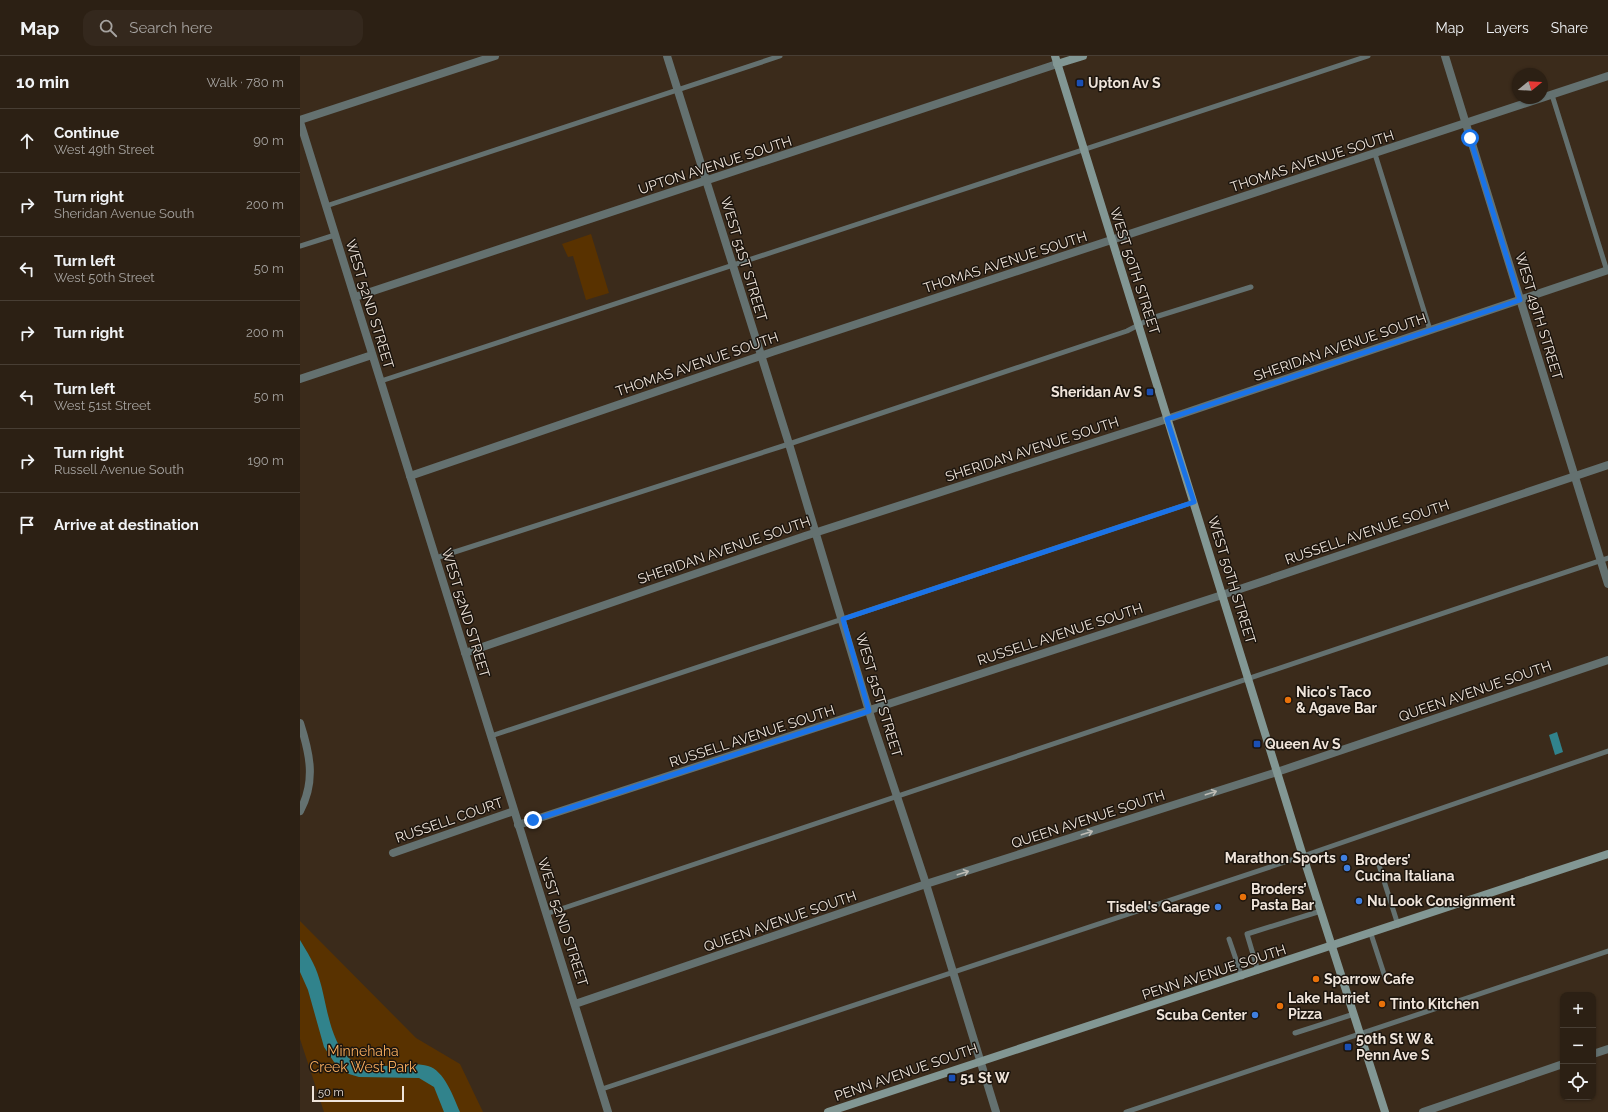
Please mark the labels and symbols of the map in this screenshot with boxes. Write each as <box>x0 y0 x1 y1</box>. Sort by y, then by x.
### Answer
north arrow <box>1512 68 1548 104</box>
place label: Upton Av S <box>1088 75 1161 91</box>
marker: Upton Av S <box>1075 78 1085 88</box>
street label: THOMAS AVENUE SOUTH <box>1228 127 1396 195</box>
route start <box>1461 129 1479 147</box>
street label: UPTON AVENUE SOUTH <box>636 133 794 197</box>
street label: WEST 51ST STREET <box>718 195 771 323</box>
street label: WEST 50TH STREET <box>1107 205 1163 337</box>
street label: THOMAS AVENUE SOUTH <box>921 228 1089 296</box>
street label: WEST 52ND STREET <box>343 237 397 371</box>
street label: WEST 49TH STREET <box>1512 250 1566 382</box>
street label: SHERIDAN AVENUE SOUTH <box>1252 310 1428 384</box>
street label: THOMAS AVENUE SOUTH <box>613 329 781 399</box>
place label: Sheridan Av S <box>1051 384 1142 400</box>
marker: Sheridan Av S <box>1145 387 1155 397</box>
street label: SHERIDAN AVENUE SOUTH <box>943 413 1121 485</box>
street label: RUSSELL AVENUE SOUTH <box>1283 496 1451 568</box>
street label: SHERIDAN AVENUE SOUTH <box>636 513 812 587</box>
street label: WEST 50TH STREET <box>1205 514 1259 646</box>
street label: WEST 52ND STREET <box>439 546 493 680</box>
street label: RUSSELL AVENUE SOUTH <box>975 600 1145 668</box>
street label: WEST 51ST STREET <box>853 631 906 759</box>
street label: QUEEN AVENUE SOUTH <box>1396 657 1554 725</box>
place label: Nico's Taco & Agave Bar <box>1296 684 1377 716</box>
marker: Nico's Taco & Agave Bar <box>1283 695 1293 705</box>
street label: RUSSELL AVENUE SOUTH <box>667 702 837 770</box>
place label: Queen Av S <box>1265 736 1341 752</box>
marker: Queen Av S <box>1252 739 1262 749</box>
street label: QUEEN AVENUE SOUTH <box>1009 787 1167 851</box>
one-way arrow <box>1204 789 1217 796</box>
street label: RUSSELL COURT <box>393 794 505 846</box>
route end <box>524 811 542 829</box>
one-way arrow <box>1080 829 1093 836</box>
place label: Marathon Sports <box>1225 850 1336 866</box>
place label: Broders’ Cucina Italiana <box>1355 852 1454 884</box>
marker: Marathon Sports <box>1339 853 1349 863</box>
street label: WEST 52ND STREET <box>535 856 592 989</box>
marker: Broders’ Cucina Italiana <box>1342 863 1352 873</box>
one-way arrow <box>957 868 969 876</box>
place label: Broders’ Pasta Bar <box>1251 881 1315 913</box>
street label: QUEEN AVENUE SOUTH <box>701 887 859 955</box>
marker: Broders’ Pasta Bar <box>1238 892 1248 902</box>
place label: Nu Look Consignment <box>1367 893 1516 909</box>
marker: Nu Look Consignment <box>1354 896 1364 906</box>
place label: Tisdel's Garage <box>1107 899 1211 915</box>
marker: Tisdel's Garage <box>1213 902 1223 912</box>
street label: PENN AVENUE SOUTH <box>1140 941 1288 1003</box>
place label: Sparrow Cafe <box>1324 971 1415 987</box>
marker: Sparrow Cafe <box>1311 974 1321 984</box>
place label: Lake Harriet Pizza <box>1288 990 1370 1022</box>
place label: Tinto Kitchen <box>1390 996 1479 1012</box>
marker: Tinto Kitchen <box>1377 999 1387 1009</box>
marker: Lake Harriet Pizza <box>1275 1001 1285 1011</box>
place label: Scuba Center <box>1156 1007 1248 1023</box>
marker: Scuba Center <box>1250 1010 1260 1020</box>
place label: 50th St W & Penn Ave S <box>1356 1031 1434 1063</box>
street label: PENN AVENUE SOUTH <box>832 1040 980 1104</box>
marker: 50th St W & Penn Ave S <box>1343 1042 1353 1052</box>
park label: Minnehaha Creek West Park <box>310 1043 417 1075</box>
place label: 51 St W <box>960 1070 1010 1086</box>
marker: 51 St W <box>947 1073 957 1083</box>
scale bar <box>312 1084 404 1103</box>

